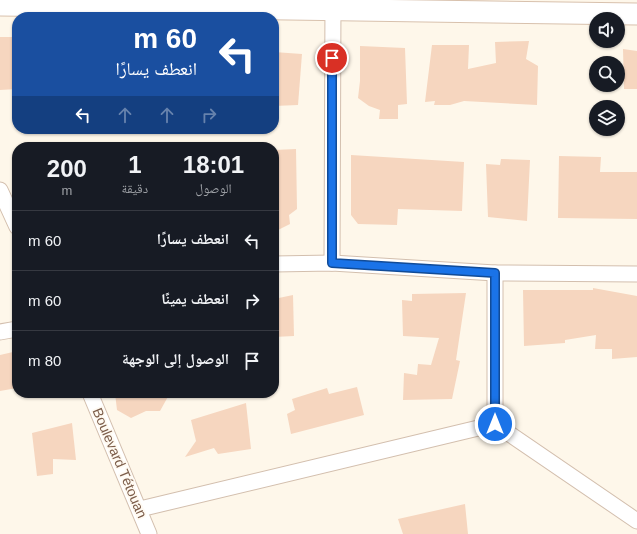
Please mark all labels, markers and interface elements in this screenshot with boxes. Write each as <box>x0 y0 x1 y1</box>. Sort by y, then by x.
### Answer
map controls <box>589 12 625 136</box>
button: sound <box>589 12 625 48</box>
text: 60 m <box>133 23 197 54</box>
icon: left <box>211 28 263 80</box>
pin <box>315 41 349 75</box>
icon: arrive <box>321 47 343 69</box>
button: search <box>589 56 625 92</box>
text: انعطف يسارًا <box>115 59 197 79</box>
button: layers <box>589 100 625 136</box>
icon: left <box>72 104 94 126</box>
icon: ahead <box>114 104 136 126</box>
icon: ahead <box>156 104 178 126</box>
icon: right <box>198 104 220 126</box>
text: 1 <box>128 151 142 178</box>
text: 18:01 <box>183 151 244 178</box>
text: 200 <box>47 155 87 182</box>
text: دقيقة <box>122 181 148 196</box>
text: الوصول <box>196 181 232 196</box>
text: m <box>61 183 72 198</box>
text: انعطف يسارًا <box>157 230 229 247</box>
icon: left <box>241 230 263 252</box>
text: 60 m <box>28 232 61 249</box>
text: انعطف يمينًا <box>161 290 229 307</box>
icon: right <box>241 290 263 312</box>
text: 60 m <box>28 292 61 309</box>
text: الوصول إلى الوجهة <box>122 350 229 367</box>
icon: arrive <box>241 350 263 372</box>
text: 80 m <box>28 352 61 369</box>
position arrow <box>474 403 516 445</box>
street label: Boulevard Tétouan <box>90 406 150 520</box>

